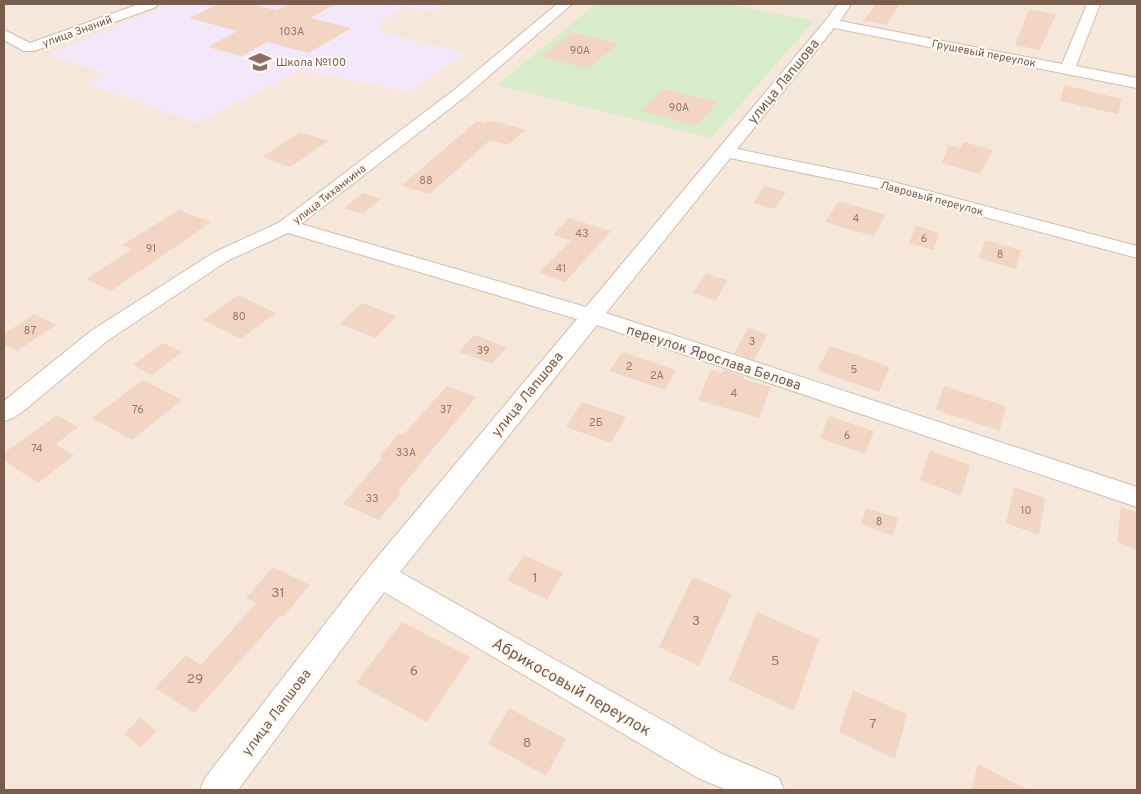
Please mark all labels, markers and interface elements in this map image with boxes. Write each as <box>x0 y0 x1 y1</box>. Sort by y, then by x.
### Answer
street label: улица Знаний <box>41 13 114 51</box>
house number: 103А <box>279 25 305 39</box>
street label: улица Лапшова <box>745 36 824 128</box>
street label: Грушевый переулок <box>931 37 1037 71</box>
house number: 90А <box>570 44 590 58</box>
school or university icon: Школа №100 <box>247 49 273 75</box>
place label: Школа №100 <box>276 56 346 70</box>
house number: 90А <box>669 101 689 115</box>
street label: улица Тиханкина <box>290 162 369 228</box>
house number: 88 <box>419 174 433 188</box>
street label: Лавровый переулок <box>879 178 985 219</box>
house number: 4 <box>853 212 860 226</box>
house number: 43 <box>575 227 589 241</box>
house number: 6 <box>921 232 927 246</box>
house number: 91 <box>146 242 156 256</box>
house number: 8 <box>997 248 1003 262</box>
house number: 41 <box>556 262 566 276</box>
house number: 80 <box>232 310 246 324</box>
street label: переулок Ярослава Белова <box>624 322 803 395</box>
house number: 87 <box>24 324 36 338</box>
house number: 3 <box>749 335 755 349</box>
house number: 39 <box>477 344 489 358</box>
street label: улица Лапшова <box>489 349 568 441</box>
house number: 2 <box>626 360 632 374</box>
house number: 5 <box>851 363 858 377</box>
house number: 2А <box>650 369 664 383</box>
house number: 4 <box>731 387 738 401</box>
house number: 76 <box>132 403 144 417</box>
house number: 37 <box>440 403 452 417</box>
house number: 2Б <box>589 416 603 430</box>
house number: 6 <box>844 429 850 443</box>
house number: 74 <box>31 442 43 456</box>
house number: 33А <box>396 446 416 460</box>
house number: 33 <box>365 492 379 506</box>
house number: 10 <box>1020 504 1032 518</box>
house number: 8 <box>876 515 882 529</box>
house number: 1 <box>532 570 538 587</box>
house number: 31 <box>271 585 285 602</box>
house number: 3 <box>692 613 700 630</box>
street label: Абрикосовый переулок <box>488 634 654 741</box>
house number: 5 <box>771 653 779 670</box>
house number: 6 <box>410 663 418 680</box>
street label: улица Лапшова <box>239 666 315 760</box>
house number: 29 <box>187 671 203 688</box>
house number: 7 <box>869 716 877 733</box>
house number: 8 <box>523 735 531 752</box>

